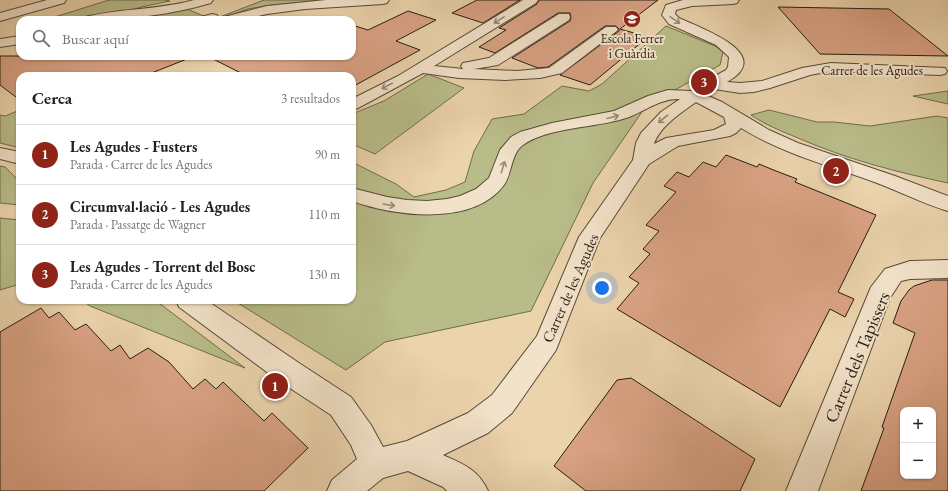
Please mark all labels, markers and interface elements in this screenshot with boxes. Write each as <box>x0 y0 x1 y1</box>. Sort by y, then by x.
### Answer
school or university icon: Escola Ferrer i Guàrdia <box>622 9 642 29</box>
search box <box>16 16 356 60</box>
one-way arrow <box>493 16 505 24</box>
one-way arrow <box>670 16 681 24</box>
icon: search <box>30 27 52 49</box>
text: Buscar aquí <box>62 29 129 48</box>
place label: Escola Ferrer i Guàrdia <box>600 30 664 62</box>
street label: Carrer de les Agudes <box>821 62 923 79</box>
pin: 3 <box>691 67 717 97</box>
one-way arrow <box>382 83 394 91</box>
text: Cerca <box>32 87 72 109</box>
text: 3 resultados <box>281 90 340 107</box>
one-way arrow <box>606 113 619 120</box>
one-way arrow <box>658 115 669 124</box>
text: Les Agudes - Fusters <box>70 137 197 156</box>
text: 1 <box>42 146 48 163</box>
text: 90 m <box>315 146 340 163</box>
text: Parada · Carrer de les Agudes <box>70 156 213 173</box>
pin: 2 <box>823 156 849 186</box>
one-way arrow <box>500 161 507 174</box>
text: Circumval·lació - Les Agudes <box>70 197 250 216</box>
one-way arrow <box>383 201 396 209</box>
text: 2 <box>42 206 48 223</box>
text: 110 m <box>309 206 340 223</box>
text: Parada · Passatge de Wagner <box>70 216 206 233</box>
street label: Carrer de les Agudes <box>537 230 603 345</box>
text: Les Agudes - Torrent del Bosc <box>70 257 255 276</box>
text: 3 <box>42 266 48 283</box>
text: 130 m <box>309 266 340 283</box>
text: Parada · Carrer de les Agudes <box>70 276 213 293</box>
your location <box>592 278 612 298</box>
street label: Carrer dels Tapissers <box>819 288 895 426</box>
pin: 1 <box>262 371 288 401</box>
map controls <box>900 407 936 479</box>
button: + <box>900 407 936 443</box>
button: − <box>900 443 936 479</box>

